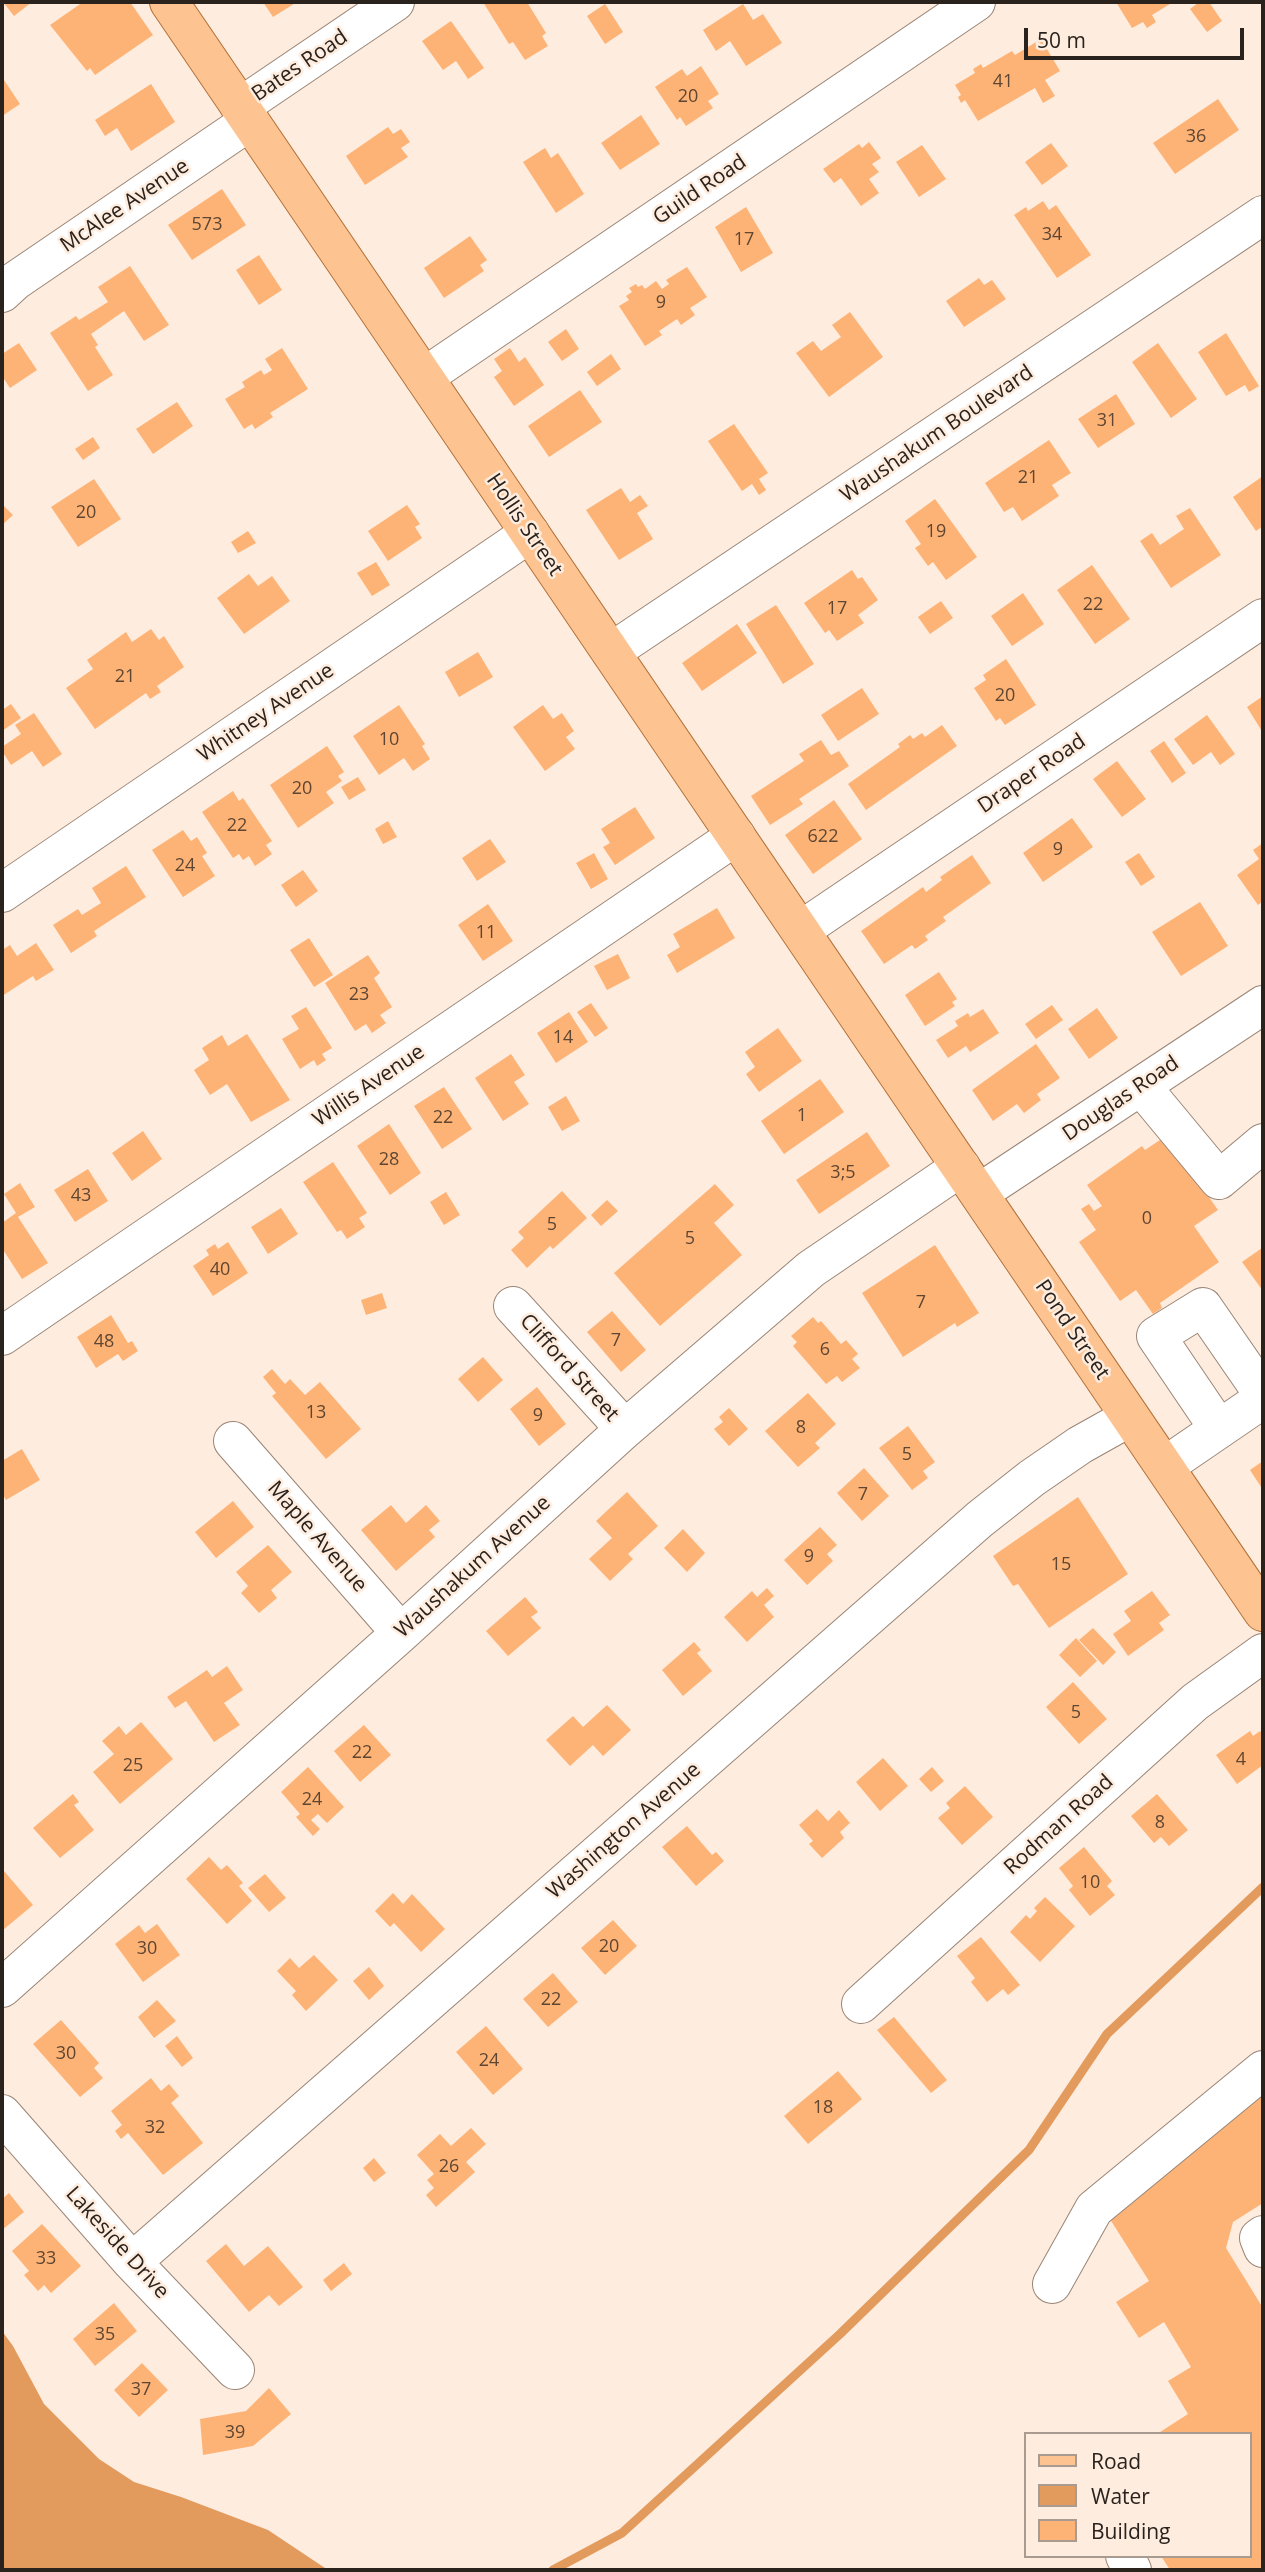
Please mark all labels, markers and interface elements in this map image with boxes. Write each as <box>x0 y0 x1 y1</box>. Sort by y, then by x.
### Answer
scale bar <box>1027 14 1248 58</box>
street label: Bates Road <box>247 25 353 107</box>
text: 50 m <box>1037 26 1086 54</box>
house number: 41 <box>993 71 1013 93</box>
house number: 20 <box>678 86 698 108</box>
house number: 36 <box>1186 126 1206 148</box>
street label: Guild Road <box>649 150 751 230</box>
street label: McAlee Avenue <box>56 154 194 258</box>
house number: 573 <box>192 214 222 236</box>
house number: 34 <box>1042 224 1062 246</box>
house number: 17 <box>734 229 754 251</box>
house number: 9 <box>656 292 666 314</box>
street label: Waushakum Boulevard <box>836 360 1038 508</box>
house number: 31 <box>1097 410 1117 432</box>
house number: 21 <box>1018 467 1038 489</box>
street label: Hollis Street <box>481 469 567 581</box>
house number: 20 <box>76 502 96 524</box>
house number: 19 <box>926 521 946 543</box>
house number: 22 <box>1083 594 1103 616</box>
house number: 17 <box>827 598 847 620</box>
street label: Whitney Avenue <box>193 658 339 768</box>
house number: 21 <box>115 666 135 688</box>
house number: 20 <box>995 685 1015 707</box>
house number: 10 <box>379 729 399 751</box>
street label: Draper Road <box>973 729 1091 819</box>
house number: 20 <box>292 778 312 800</box>
house number: 22 <box>227 815 247 837</box>
house number: 622 <box>808 826 838 848</box>
house number: 9 <box>1053 839 1063 861</box>
house number: 24 <box>175 855 195 877</box>
house number: 11 <box>476 922 496 944</box>
house number: 23 <box>349 984 369 1006</box>
house number: 14 <box>553 1027 573 1049</box>
street label: Willis Avenue <box>308 1039 430 1133</box>
street label: Douglas Road <box>1058 1051 1184 1147</box>
house number: 1 <box>797 1105 807 1127</box>
house number: 22 <box>433 1107 453 1129</box>
house number: 28 <box>379 1149 399 1171</box>
house number: 3;5 <box>830 1162 856 1184</box>
house number: 43 <box>71 1185 91 1207</box>
house number: 0 <box>1142 1208 1152 1230</box>
house number: 5 <box>547 1214 557 1236</box>
house number: 5 <box>685 1228 695 1250</box>
house number: 40 <box>210 1259 230 1281</box>
street label: Pond Street <box>1029 1275 1115 1385</box>
house number: 7 <box>916 1292 926 1314</box>
street label: Clifford Street <box>514 1309 624 1427</box>
house number: 7 <box>611 1330 621 1352</box>
house number: 48 <box>94 1331 114 1353</box>
house number: 6 <box>820 1339 830 1361</box>
house number: 13 <box>306 1402 326 1424</box>
house number: 9 <box>533 1405 543 1427</box>
house number: 8 <box>796 1417 806 1439</box>
house number: 5 <box>902 1444 912 1466</box>
street label: Maple Avenue <box>262 1476 372 1598</box>
house number: 7 <box>858 1484 868 1506</box>
street label: Waushakum Avenue <box>390 1491 556 1643</box>
house number: 9 <box>804 1546 814 1568</box>
house number: 15 <box>1051 1554 1071 1576</box>
house number: 5 <box>1071 1702 1081 1724</box>
house number: 22 <box>352 1742 372 1764</box>
house number: 4 <box>1236 1749 1246 1771</box>
house number: 25 <box>123 1755 143 1777</box>
street label: Washington Avenue <box>542 1757 706 1905</box>
street label: Rodman Road <box>999 1769 1119 1881</box>
house number: 24 <box>302 1789 322 1811</box>
house number: 8 <box>1155 1812 1165 1834</box>
house number: 10 <box>1080 1872 1100 1894</box>
house number: 20 <box>599 1936 619 1958</box>
house number: 30 <box>137 1938 157 1960</box>
house number: 22 <box>541 1989 561 2011</box>
house number: 30 <box>56 2043 76 2065</box>
house number: 24 <box>479 2050 499 2072</box>
house number: 18 <box>813 2097 833 2119</box>
house number: 32 <box>145 2117 165 2139</box>
house number: 26 <box>439 2156 459 2178</box>
street label: Lakeside Drive <box>60 2182 174 2304</box>
house number: 33 <box>36 2248 56 2270</box>
house number: 35 <box>95 2324 115 2346</box>
house number: 37 <box>131 2379 151 2401</box>
house number: 39 <box>225 2422 245 2444</box>
legend <box>1024 2432 1251 2558</box>
text: Road <box>1091 2447 1141 2475</box>
text: Water <box>1091 2482 1150 2510</box>
text: Building <box>1091 2517 1170 2545</box>

